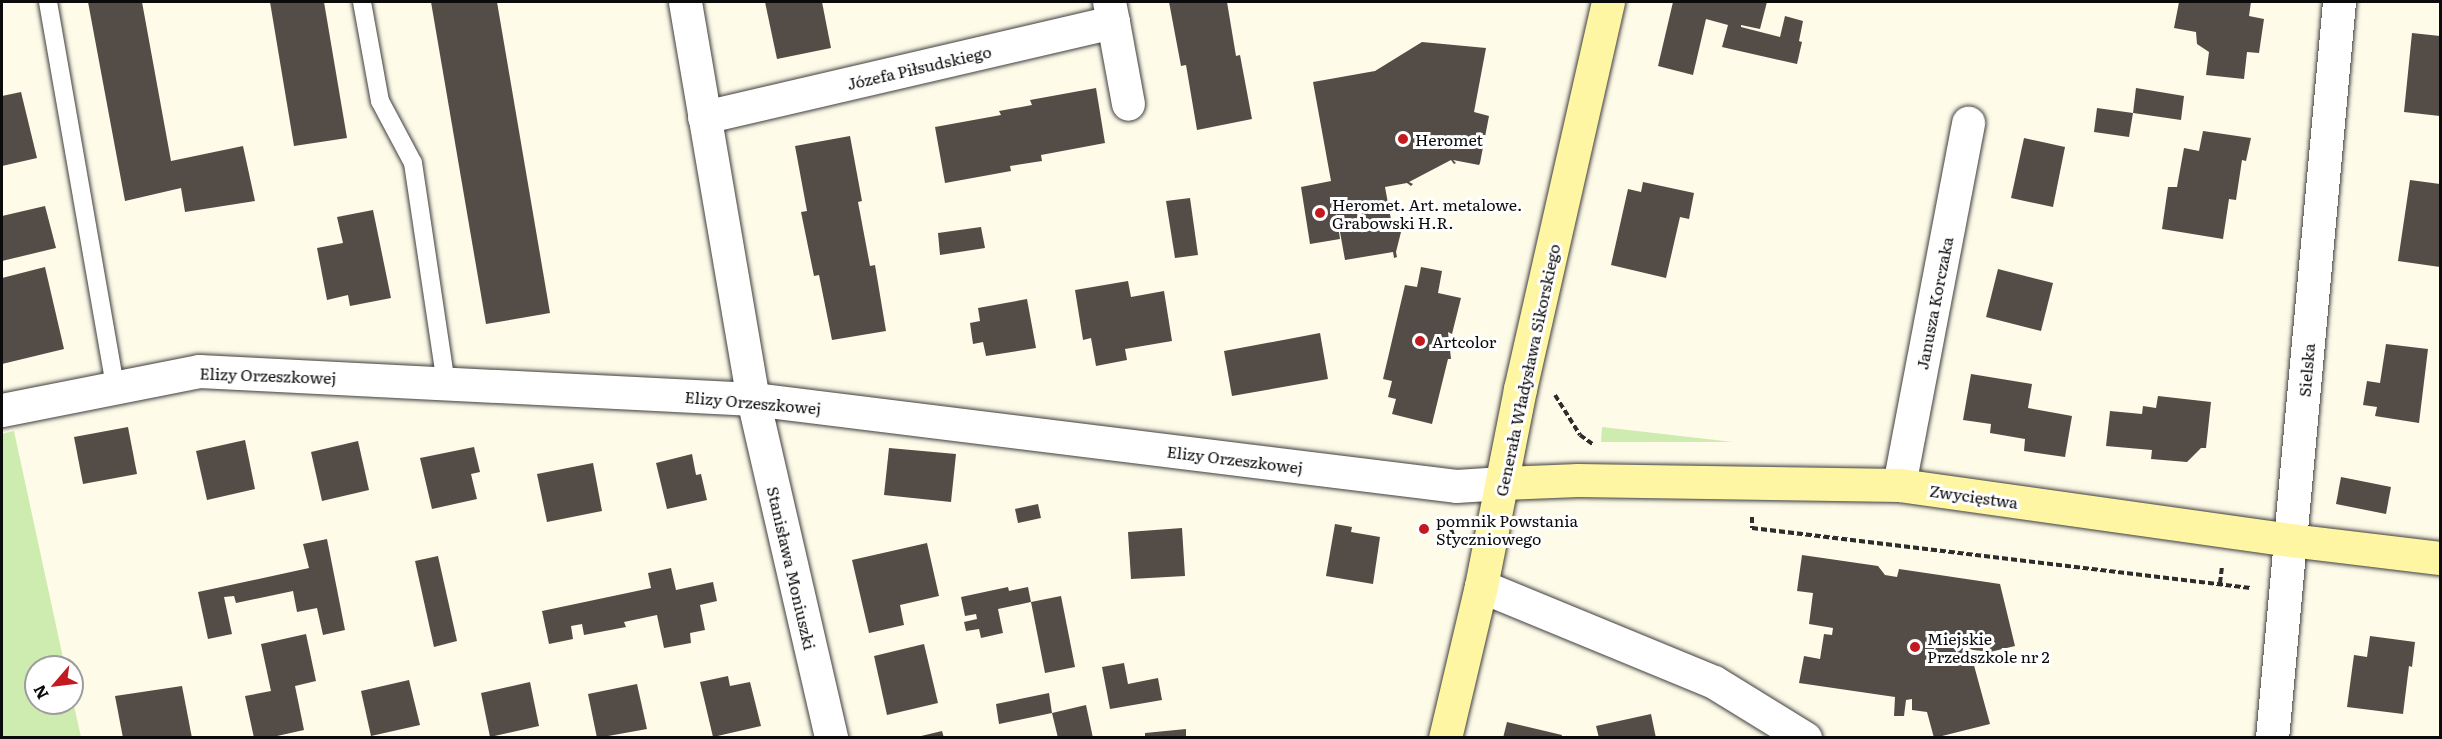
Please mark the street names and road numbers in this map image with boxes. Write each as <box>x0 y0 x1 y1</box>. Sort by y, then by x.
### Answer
street label: Józefa Piłsudskiego <box>845 41 993 93</box>
street label: Janusza Korczaka <box>1912 235 1956 371</box>
street label: Generała Władysława Sikorskiego <box>1491 242 1563 498</box>
street label: Sielska <box>2294 342 2318 398</box>
street label: Elizy Orzeszkowej <box>199 363 337 387</box>
street label: Elizy Orzeszkowej <box>684 386 822 418</box>
street label: Elizy Orzeszkowej <box>1166 441 1304 477</box>
street label: Zwycięstwa <box>1928 480 2020 512</box>
street label: Stanisława Moniuszki <box>764 484 820 652</box>

